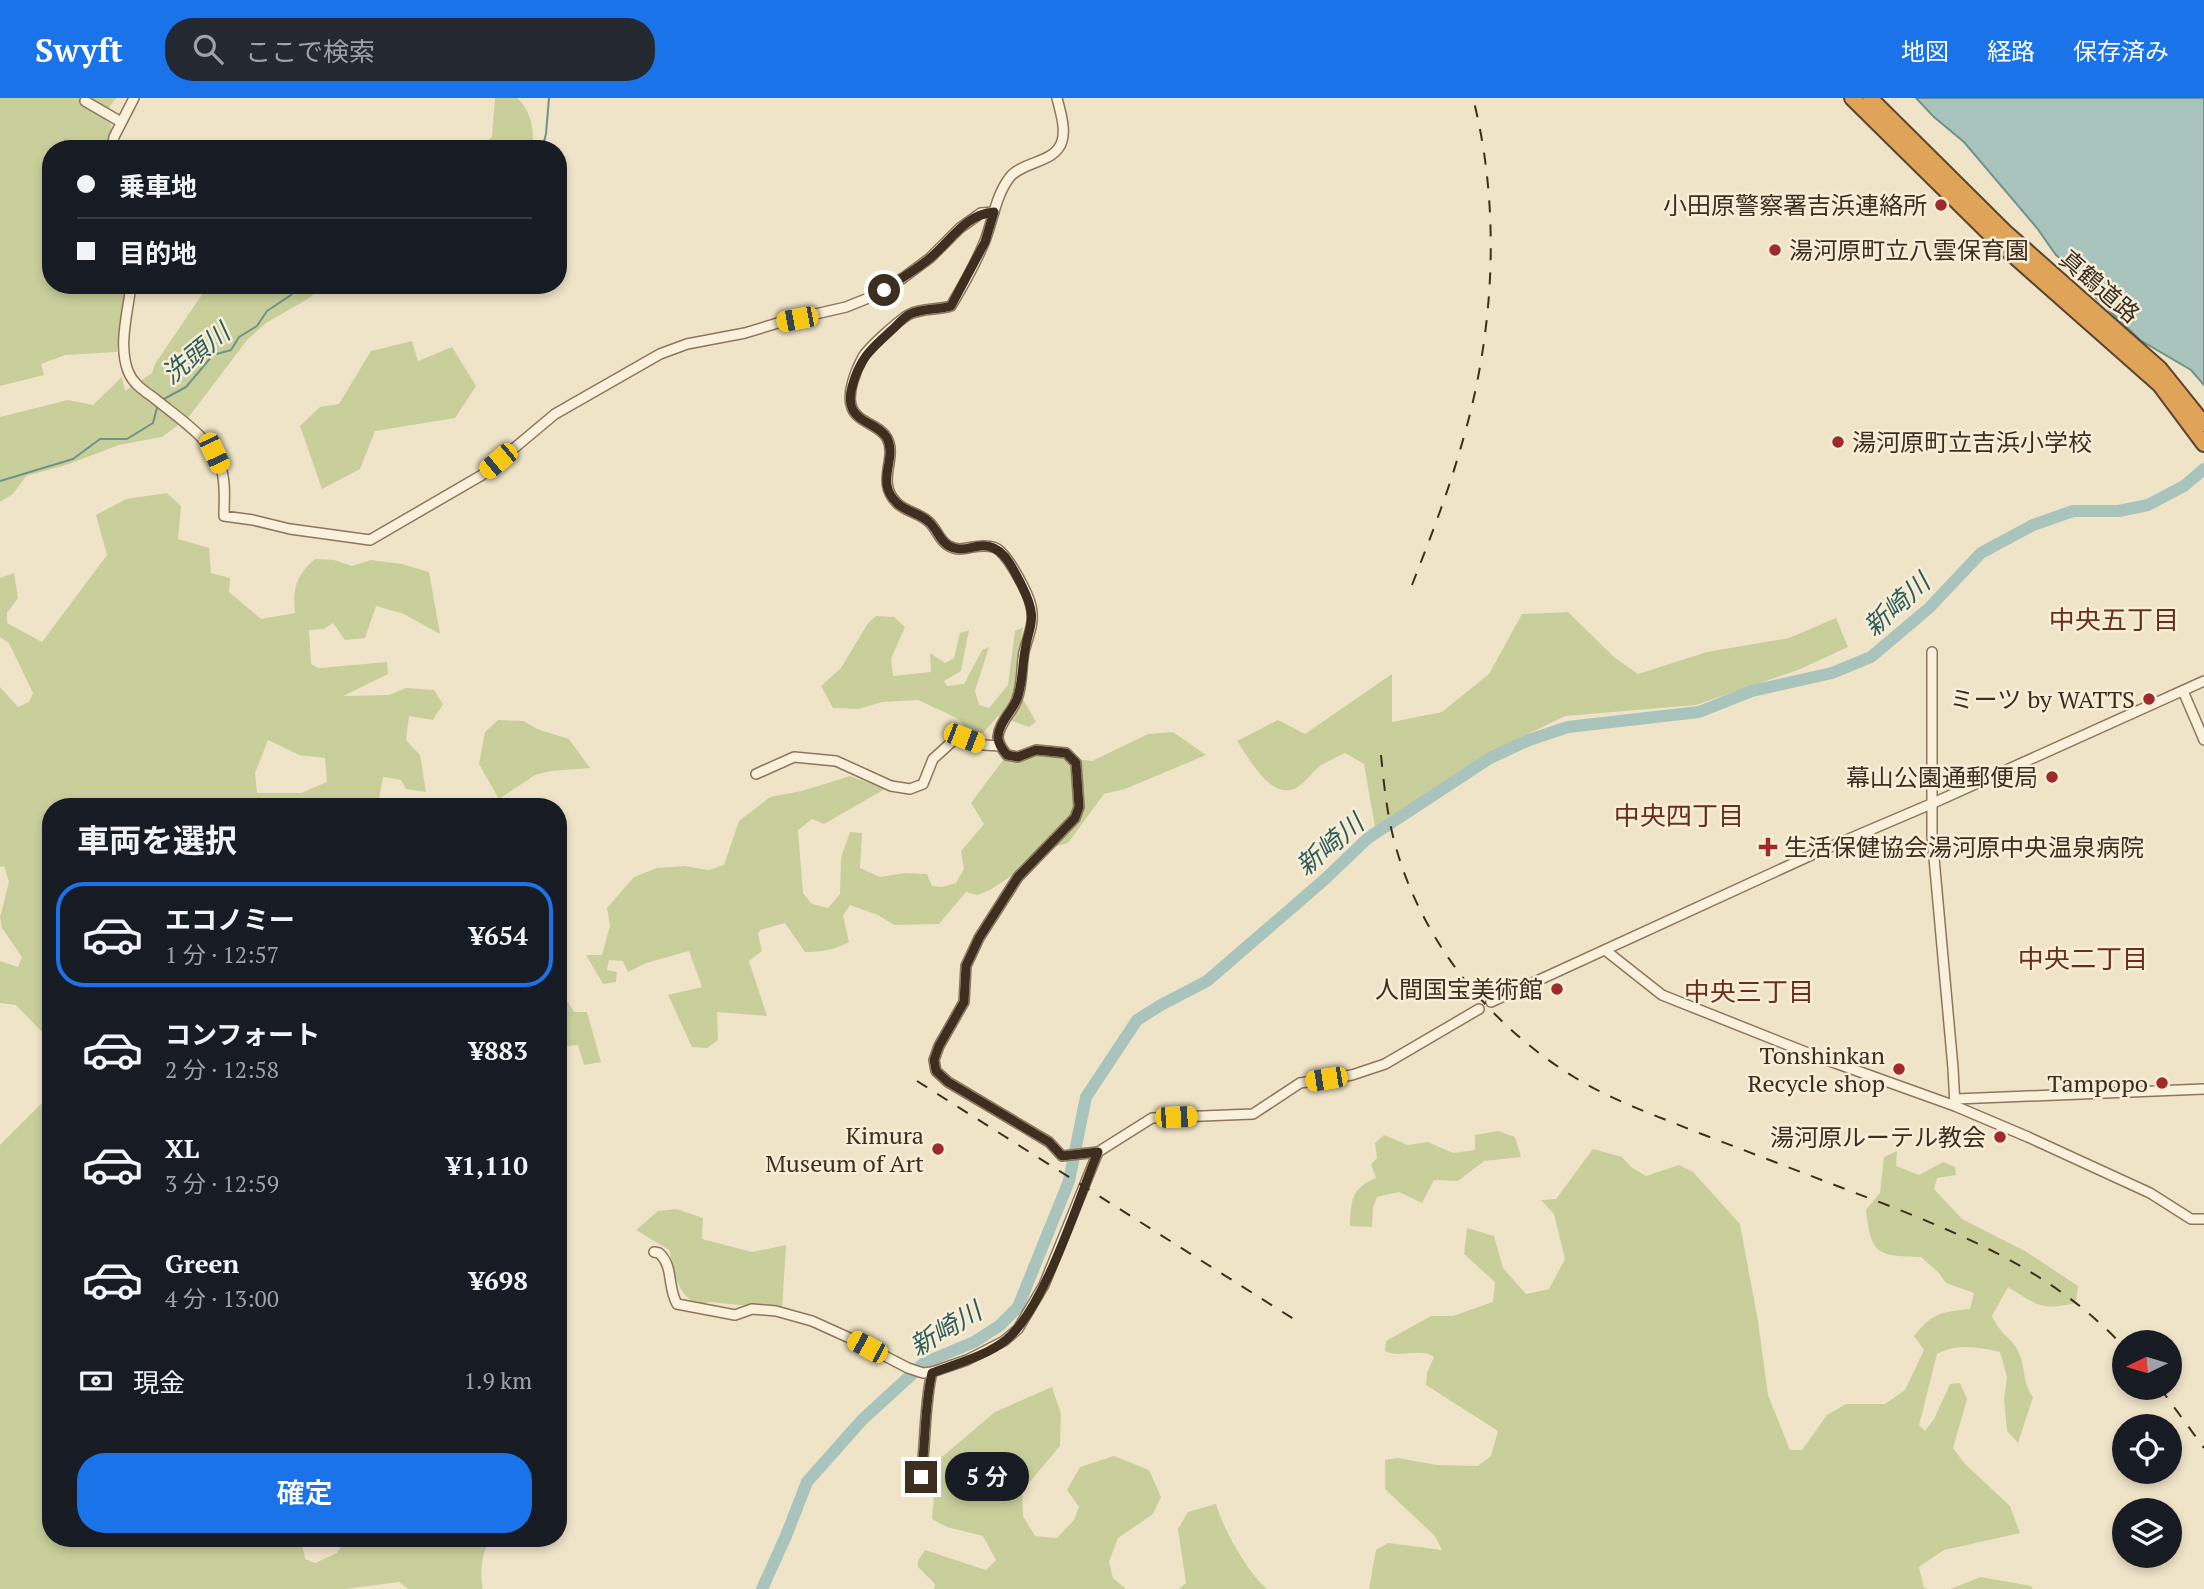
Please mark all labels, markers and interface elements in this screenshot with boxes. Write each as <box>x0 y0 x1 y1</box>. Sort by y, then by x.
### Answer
search box <box>165 18 655 81</box>
text: Swyft <box>35 28 123 71</box>
icon: search <box>189 30 227 68</box>
text: ここで検索 <box>245 34 375 68</box>
text: 地図 <box>1901 35 1949 67</box>
text: 経路 <box>1987 35 2035 67</box>
text: 保存済み <box>2073 35 2169 67</box>
text: 乗車地 <box>119 169 197 203</box>
place label: 小田原警察署吉浜連絡所 <box>1663 189 1927 221</box>
marker: 小田原警察署吉浜連絡所 <box>1933 197 1949 213</box>
place label: 湯河原町立八雲保育園 <box>1789 234 2029 266</box>
text: 目的地 <box>119 236 197 270</box>
marker: 湯河原町立八雲保育園 <box>1767 242 1783 258</box>
street label: 真鶴道路 <box>2053 242 2147 330</box>
route start <box>868 274 900 306</box>
car <box>775 305 820 333</box>
water label: 洗頭川 <box>154 313 238 391</box>
place label: 湯河原町立吉浜小学校 <box>1852 426 2092 458</box>
car <box>196 430 233 476</box>
marker: 湯河原町立吉浜小学校 <box>1830 434 1846 450</box>
car <box>476 439 521 483</box>
water label: 新崎川 <box>1856 563 1939 643</box>
district label: 中央五丁目 <box>2049 602 2179 636</box>
place label: ミーツ by WATTS <box>1950 683 2135 715</box>
marker: ミーツ by WATTS <box>2141 691 2157 707</box>
car <box>941 721 988 755</box>
place label: 幕山公園通郵便局 <box>1846 761 2038 793</box>
marker: 幕山公園通郵便局 <box>2044 769 2060 785</box>
district label: 中央四丁目 <box>1614 798 1744 832</box>
water label: 新崎川 <box>1288 804 1372 882</box>
text: 車両を選択 <box>77 819 237 861</box>
place label: 生活保健協会湯河原中央温泉病院 <box>1784 831 2144 863</box>
marker: 生活保健協会湯河原中央温泉病院 <box>1758 837 1778 857</box>
text: エコノミー <box>165 902 295 936</box>
icon: car <box>81 903 144 966</box>
text: ¥654 <box>469 918 528 952</box>
text: 1 分 · 12:57 <box>165 939 279 970</box>
district label: 中央二丁目 <box>2018 941 2148 975</box>
place label: 人間国宝美術館 <box>1375 973 1543 1005</box>
district label: 中央三丁目 <box>1684 974 1814 1008</box>
marker: 人間国宝美術館 <box>1549 981 1565 997</box>
text: コンフォート <box>165 1017 320 1051</box>
icon: car <box>81 1018 144 1081</box>
text: ¥883 <box>469 1033 528 1067</box>
place label: Tonshinkan Recycle shop <box>1748 1039 1885 1099</box>
text: 2 分 · 12:58 <box>165 1054 279 1085</box>
marker: Tonshinkan Recycle shop <box>1891 1061 1907 1077</box>
car <box>1304 1065 1349 1093</box>
place label: Tampopo <box>2047 1067 2148 1099</box>
marker: Tampopo <box>2154 1075 2170 1091</box>
car <box>1155 1106 1198 1128</box>
place label: Kimura Museum of Art <box>765 1119 924 1179</box>
place label: 湯河原ルーテル教会 <box>1770 1121 1986 1153</box>
marker: 湯河原ルーテル教会 <box>1992 1129 2008 1145</box>
text: XL <box>165 1131 199 1165</box>
icon: car <box>81 1133 144 1196</box>
marker: Kimura Museum of Art <box>930 1141 946 1157</box>
text: ¥1,110 <box>447 1148 528 1182</box>
text: 3 分 · 12:59 <box>165 1168 279 1199</box>
text: Green <box>165 1246 239 1280</box>
icon: car <box>81 1248 144 1311</box>
text: ¥698 <box>469 1263 528 1297</box>
text: 4 分 · 13:00 <box>165 1283 279 1314</box>
water label: 新崎川 <box>903 1292 990 1363</box>
car <box>844 1328 891 1366</box>
north arrow <box>2112 1330 2182 1400</box>
map controls <box>2112 1330 2182 1568</box>
icon: cash <box>77 1362 115 1400</box>
text: 現金 <box>133 1365 185 1399</box>
text: 1.9 km <box>464 1365 532 1396</box>
button: locate <box>2112 1414 2182 1484</box>
callout: 5 分 <box>946 1452 1030 1502</box>
button: 確定 <box>77 1453 532 1533</box>
route end <box>905 1461 937 1493</box>
text: 5 分 <box>966 1461 1008 1492</box>
button: layers <box>2112 1498 2182 1568</box>

